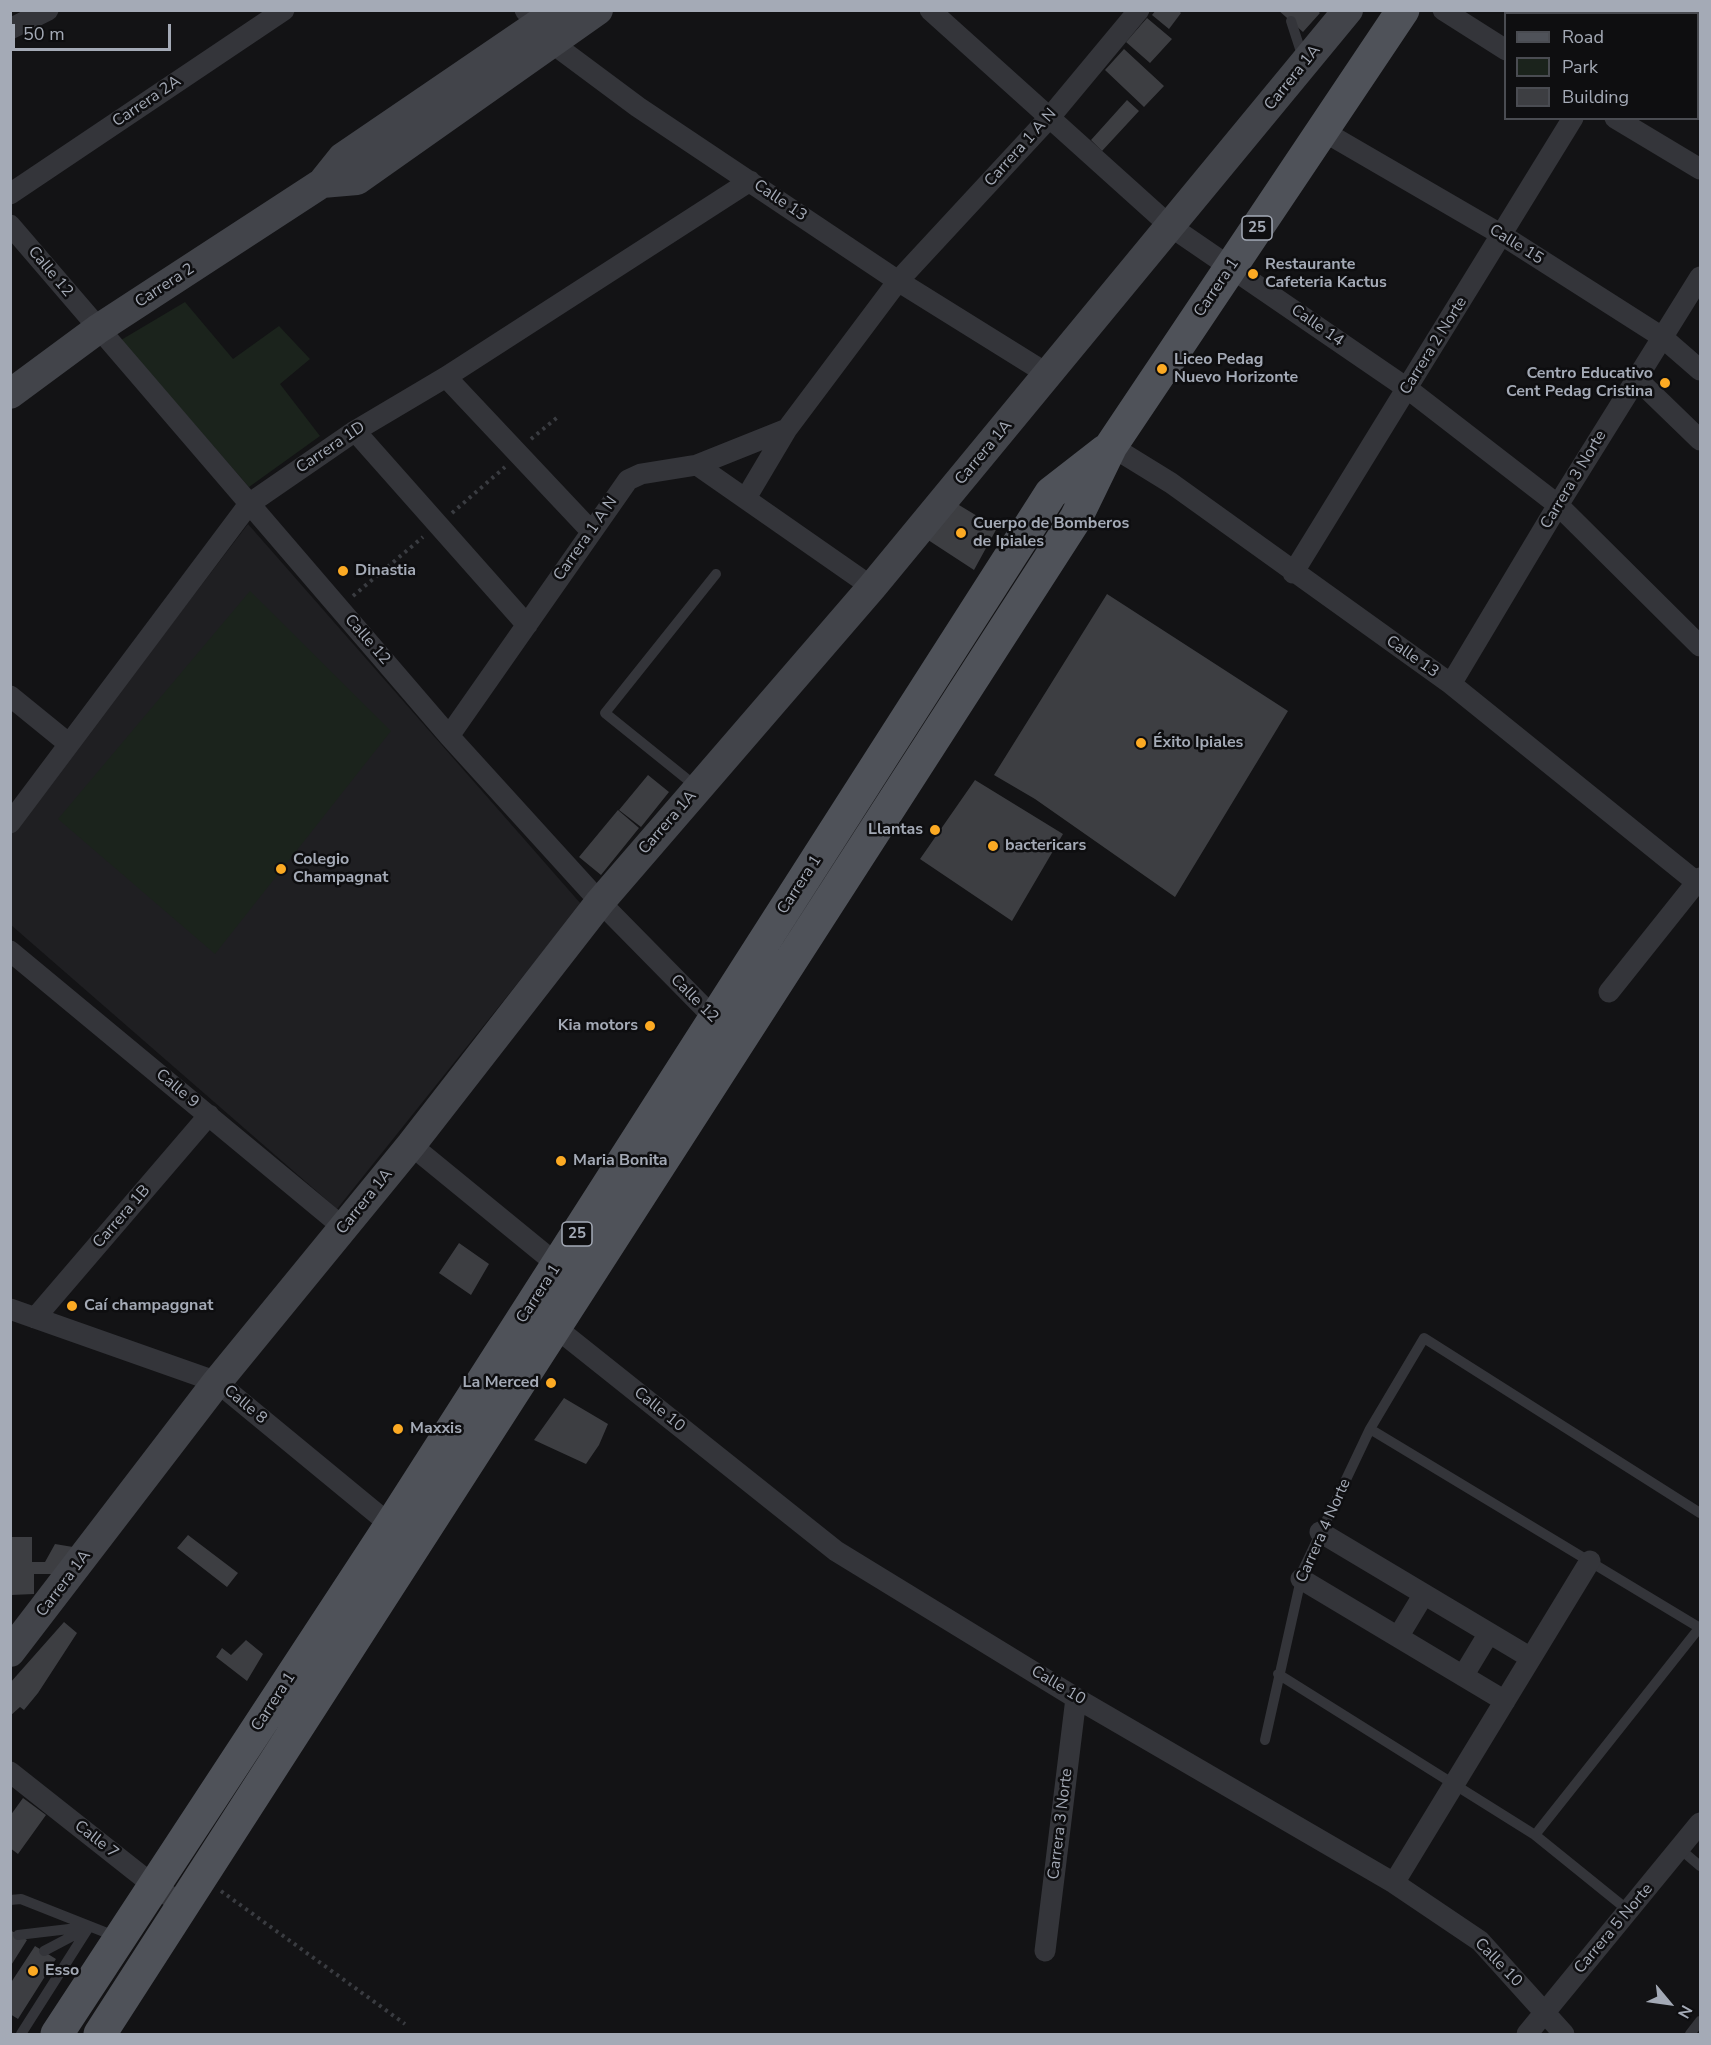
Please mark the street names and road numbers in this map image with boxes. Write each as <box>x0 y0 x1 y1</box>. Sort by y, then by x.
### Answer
street label: Carrera 1A <box>1261 42 1325 114</box>
street label: Carrera 2A <box>109 72 185 132</box>
street label: Carrera 1 A N <box>981 105 1061 191</box>
street label: Calle 13 <box>750 176 810 226</box>
road number: 25 <box>1242 216 1272 240</box>
street label: Calle 15 <box>1485 221 1547 269</box>
street label: Calle 12 <box>23 243 77 301</box>
street label: Carrera 1 <box>1190 255 1244 321</box>
street label: Carrera 2 <box>132 260 198 312</box>
street label: Carrera 2 Norte <box>1396 294 1472 398</box>
street label: Calle 14 <box>1287 301 1347 351</box>
street label: Carrera 1A <box>951 417 1017 489</box>
street label: Carrera 1D <box>293 418 369 478</box>
street label: Carrera 3 Norte <box>1537 427 1611 533</box>
street label: Carrera 1 A N <box>550 493 622 585</box>
street label: Calle 12 <box>340 611 394 669</box>
street label: Calle 13 <box>1382 632 1442 682</box>
street label: Carrera 1A <box>635 787 701 859</box>
street label: Carrera 1 <box>774 852 826 918</box>
street label: Calle 12 <box>666 971 722 1027</box>
street label: Calle 9 <box>151 1065 203 1113</box>
street label: Carrera 1A <box>333 1166 397 1238</box>
street label: Carrera 1B <box>89 1181 155 1253</box>
road number: 25 <box>562 1222 592 1246</box>
street label: Carrera 1 <box>513 1261 565 1327</box>
street label: Calle 8 <box>219 1381 271 1429</box>
street label: Calle 10 <box>630 1384 688 1436</box>
street label: Carrera 4 Norte <box>1293 1476 1355 1586</box>
street label: Carrera 1A <box>33 1547 95 1621</box>
street label: Calle 10 <box>1027 1662 1089 1710</box>
street label: Carrera 1 <box>248 1669 300 1735</box>
street label: Carrera 3 Norte <box>1045 1767 1077 1881</box>
street label: Calle 7 <box>70 1817 122 1863</box>
street label: Carrera 5 Norte <box>1571 1880 1657 1978</box>
street label: Calle 10 <box>1470 1935 1526 1991</box>

